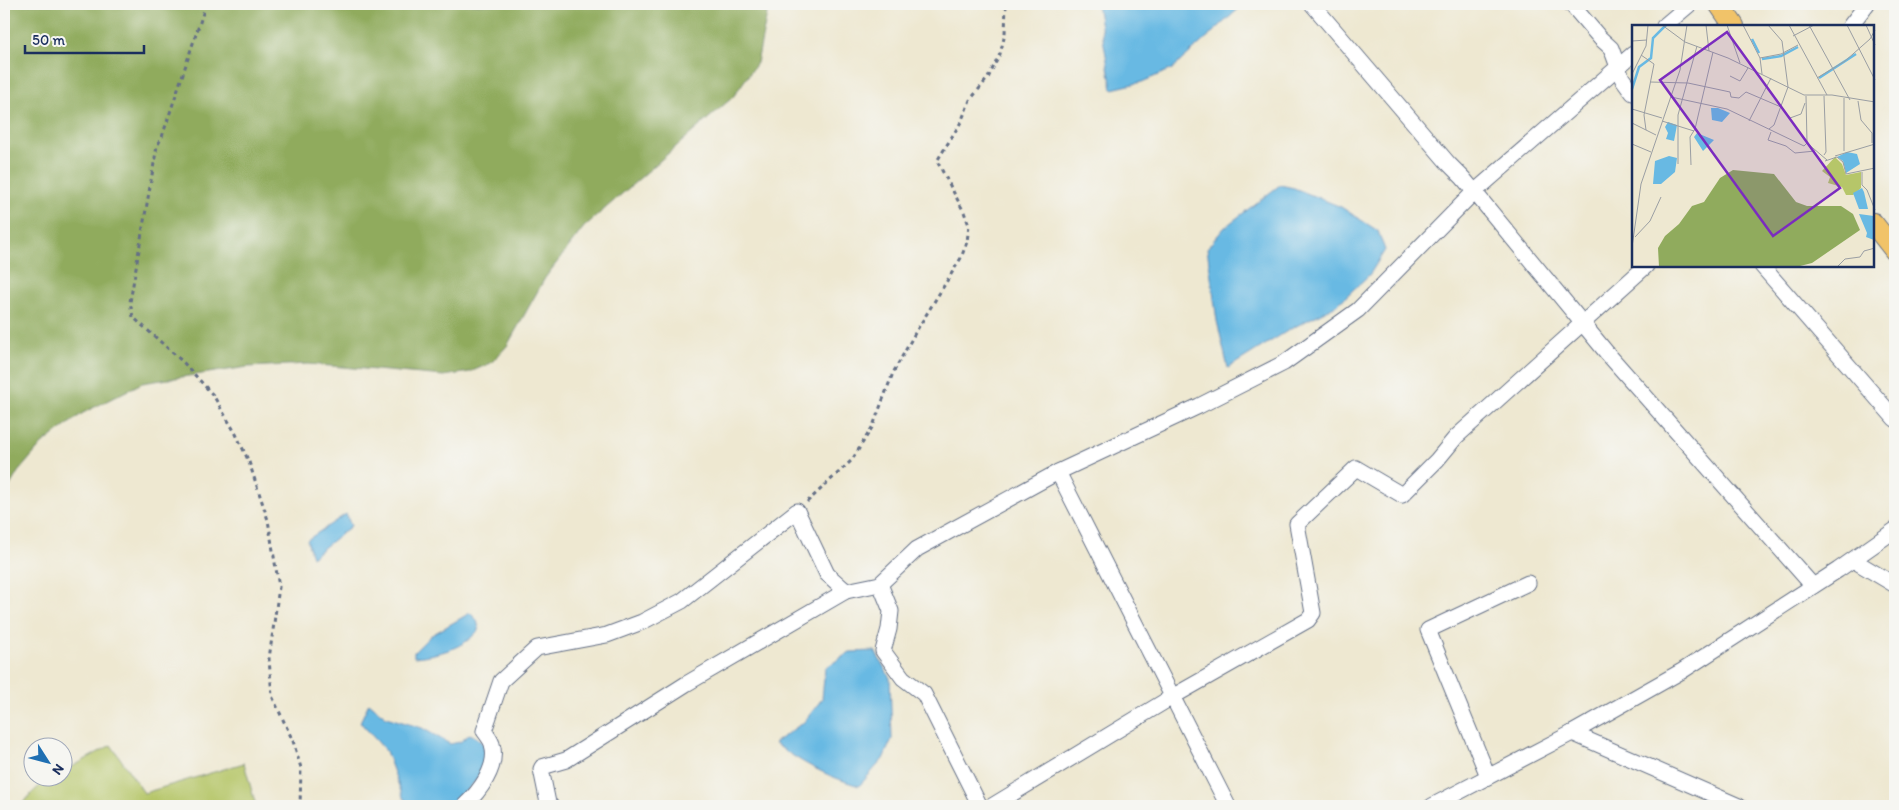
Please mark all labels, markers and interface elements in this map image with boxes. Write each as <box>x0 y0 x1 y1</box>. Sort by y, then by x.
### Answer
scale bar <box>25 22 144 54</box>
inset map <box>1632 25 1874 268</box>
text: 50 m <box>32 31 65 49</box>
north arrow <box>22 738 72 788</box>
text: N <box>48 761 68 778</box>

